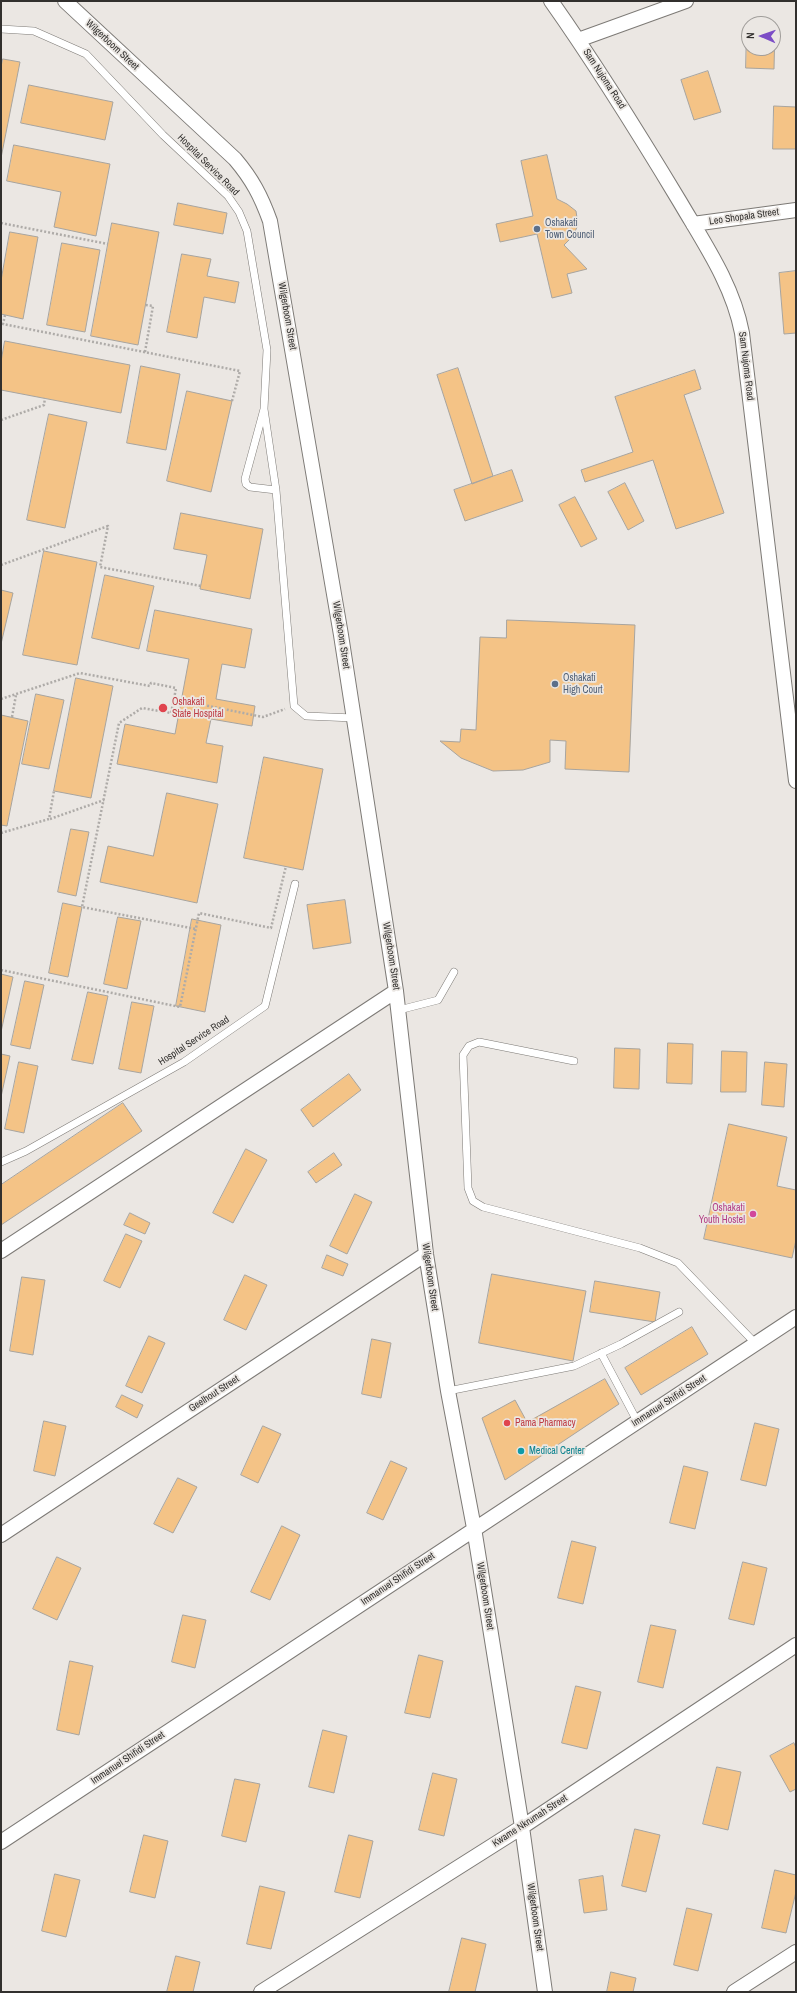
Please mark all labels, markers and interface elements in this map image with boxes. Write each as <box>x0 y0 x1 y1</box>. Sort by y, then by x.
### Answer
north arrow <box>741 16 781 56</box>
street label: Wilgerboom Street <box>83 17 141 73</box>
text: N <box>743 32 757 39</box>
street label: Sam Nujoma Road <box>580 47 628 111</box>
street label: Hospital Service Road <box>175 132 241 198</box>
street label: Leo Shopala Street <box>708 206 780 228</box>
place label: Oshakati Town Council <box>545 217 594 240</box>
marker: Oshakati Town Council <box>532 224 542 234</box>
street label: Wilgerboom Street <box>275 281 299 351</box>
street label: Sam Nujoma Road <box>736 331 756 401</box>
street label: Wilgerboom Street <box>330 600 352 670</box>
place label: Oshakati High Court <box>563 672 603 696</box>
marker: Oshakati High Court <box>550 679 560 689</box>
place label: Oshakati State Hospital <box>172 696 224 720</box>
marker: Oshakati State Hospital <box>157 702 169 714</box>
street label: Wilgerboom Street <box>380 921 402 991</box>
street label: Hospital Service Road <box>156 1014 232 1068</box>
place label: Oshakati Youth Hostel <box>699 1202 745 1226</box>
marker: Oshakati Youth Hostel <box>748 1209 758 1219</box>
street label: Wilgerboom Street <box>419 1242 441 1312</box>
street label: Geelhout Street <box>187 1373 241 1415</box>
street label: Immanuel Shifidi Street <box>630 1373 708 1429</box>
place label: Pama Pharmacy <box>515 1417 576 1429</box>
marker: Pama Pharmacy <box>502 1418 512 1428</box>
place label: Medical Center <box>529 1445 585 1457</box>
marker: Medical Center <box>516 1446 526 1456</box>
street label: Immanuel Shifidi Street <box>359 1550 437 1608</box>
street label: Wilgerboom Street <box>474 1561 496 1631</box>
street label: Immanuel Shifidi Street <box>89 1729 167 1787</box>
street label: Kwame Nkrumah Street <box>490 1792 570 1850</box>
street label: Wilgerboom Street <box>524 1882 546 1952</box>

